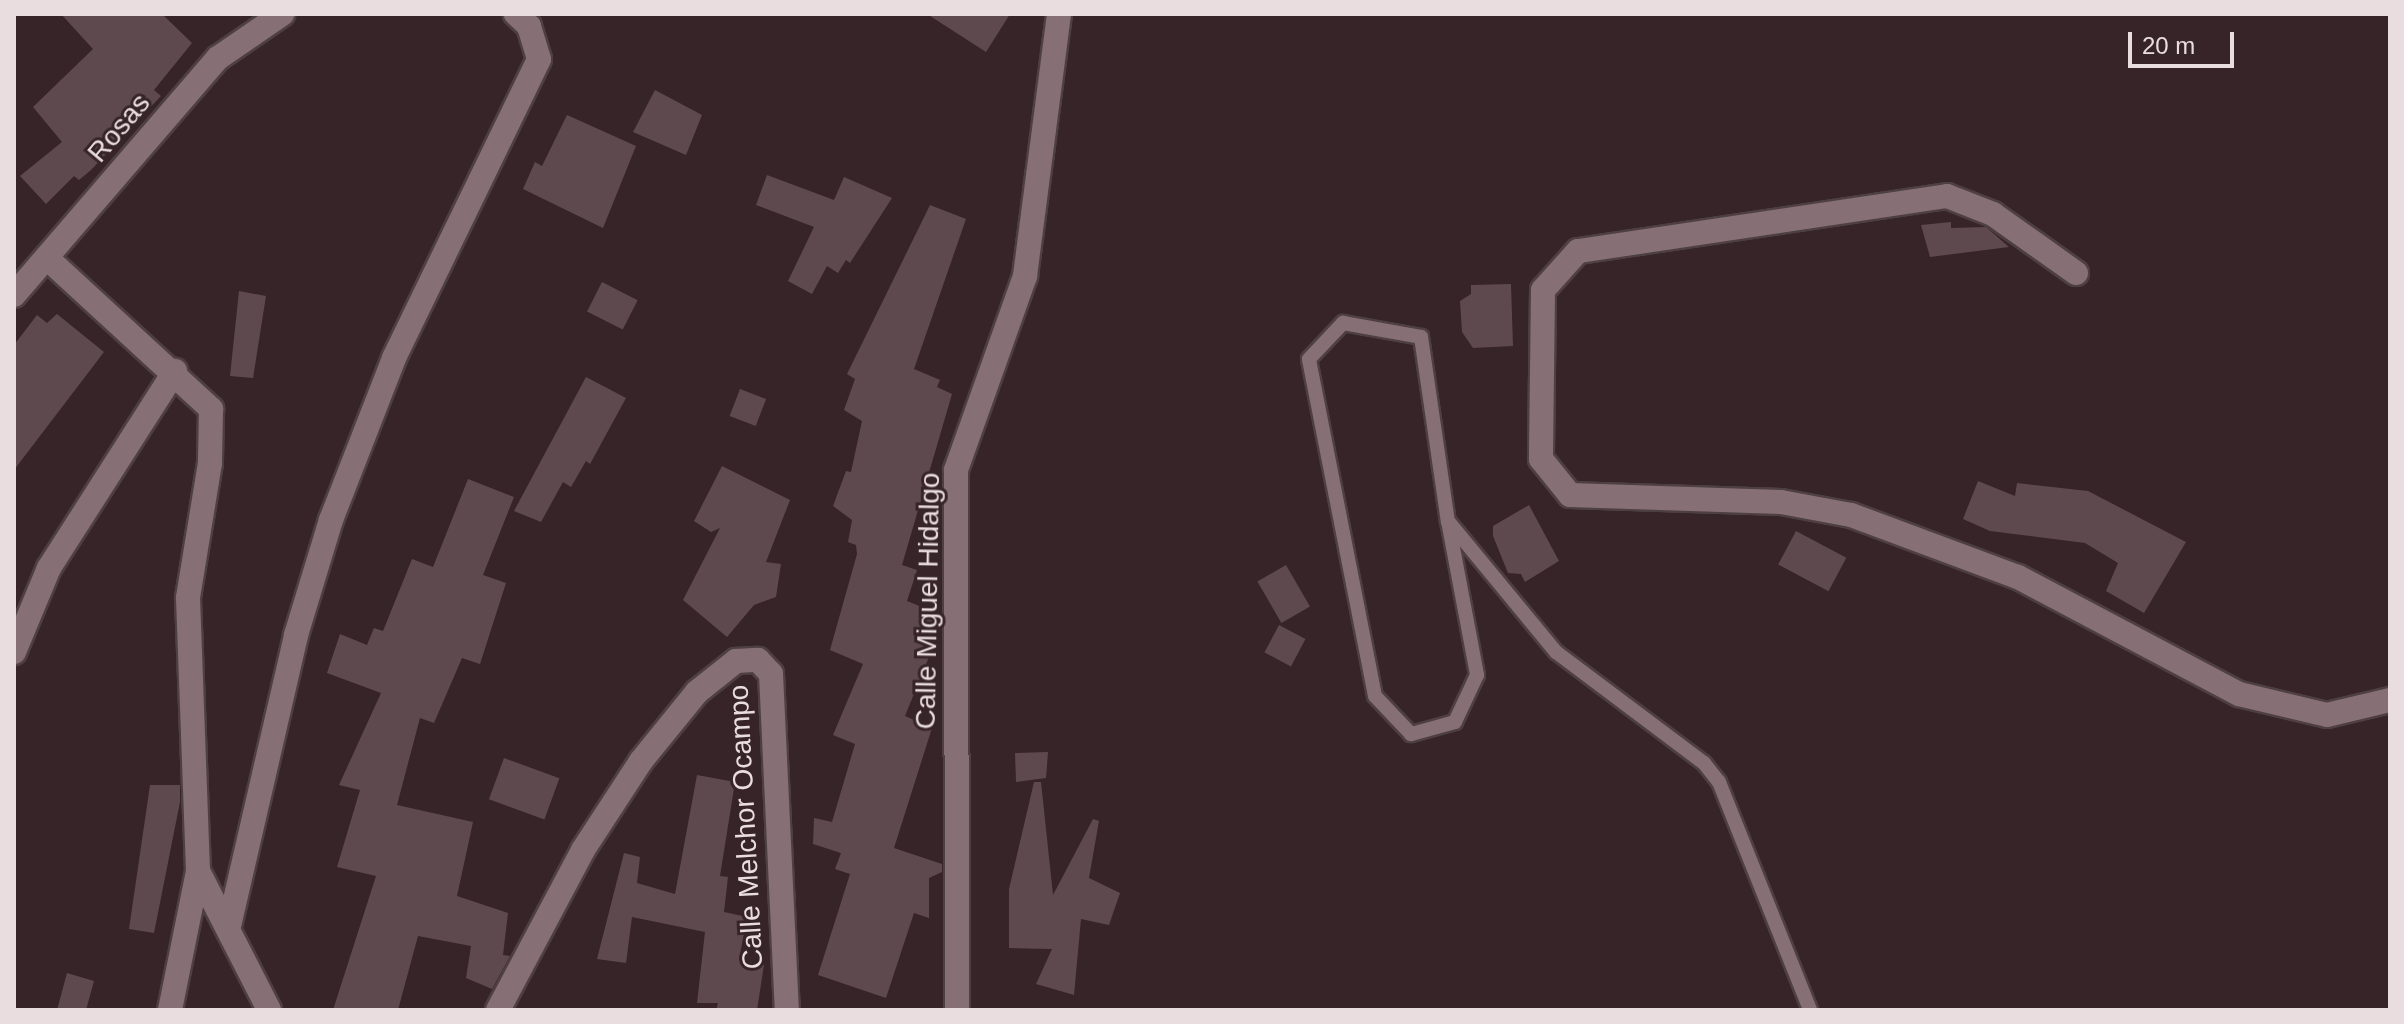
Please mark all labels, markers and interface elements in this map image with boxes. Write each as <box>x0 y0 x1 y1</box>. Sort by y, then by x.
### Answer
scale bar <box>2132 16 2238 66</box>
text: 20 m <box>2142 32 2195 59</box>
street label: Rosas <box>81 87 157 169</box>
street label: Calle Miguel Hidalgo <box>909 472 947 730</box>
street label: Calle Melchor Ocampo <box>722 684 770 970</box>

